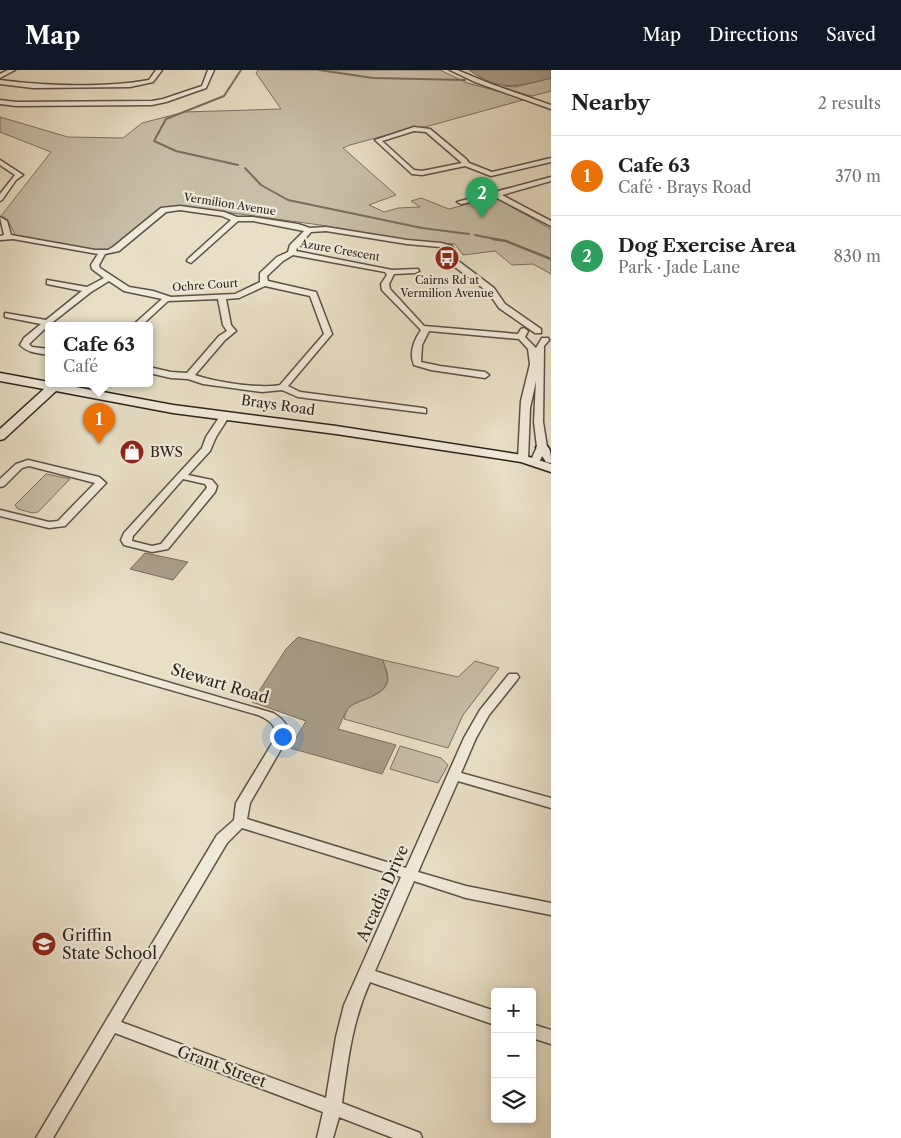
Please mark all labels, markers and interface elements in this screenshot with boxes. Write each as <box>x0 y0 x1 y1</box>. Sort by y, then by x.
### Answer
text: Map <box>25 21 80 50</box>
text: Map <box>642 24 681 46</box>
text: Directions <box>709 24 798 46</box>
text: Saved <box>826 24 876 46</box>
text: Nearby <box>571 90 650 115</box>
text: 2 results <box>818 93 881 113</box>
text: Cafe 63 <box>618 154 690 177</box>
text: 1 <box>583 166 591 186</box>
text: 370 m <box>835 166 881 186</box>
pin: 2 <box>466 177 498 218</box>
text: Café · Brays Road <box>618 177 752 197</box>
street label: Vermilion Avenue <box>182 190 277 218</box>
text: Dog Exercise Area <box>618 234 796 257</box>
street label: Azure Crescent <box>298 236 381 264</box>
bus stop icon: Cairns Rd at Vermilion Avenue <box>434 245 460 271</box>
text: 2 <box>582 246 592 266</box>
text: 830 m <box>833 246 881 266</box>
text: Park · Jade Lane <box>618 257 740 277</box>
place label: Cairns Rd at Vermilion Avenue <box>399 273 494 300</box>
street label: Ochre Court <box>172 276 238 294</box>
popup <box>45 322 153 387</box>
text: Cafe 63 <box>63 333 135 356</box>
text: Café <box>63 356 98 376</box>
street label: Brays Road <box>240 391 317 419</box>
pin: 1 <box>83 403 115 444</box>
shop icon: BWS <box>119 439 145 465</box>
place label: BWS <box>150 443 183 461</box>
street label: Stewart Road <box>169 659 272 707</box>
your location <box>270 724 296 750</box>
street label: Arcadia Drive <box>351 841 412 945</box>
place label: Griffin State School <box>62 925 157 963</box>
school or university icon: Griffin State School <box>31 931 57 957</box>
map controls <box>491 988 536 1123</box>
button: + <box>491 988 536 1033</box>
button: − <box>491 1033 536 1078</box>
street label: Grant Street <box>175 1041 270 1091</box>
button: layers <box>491 1078 536 1123</box>

